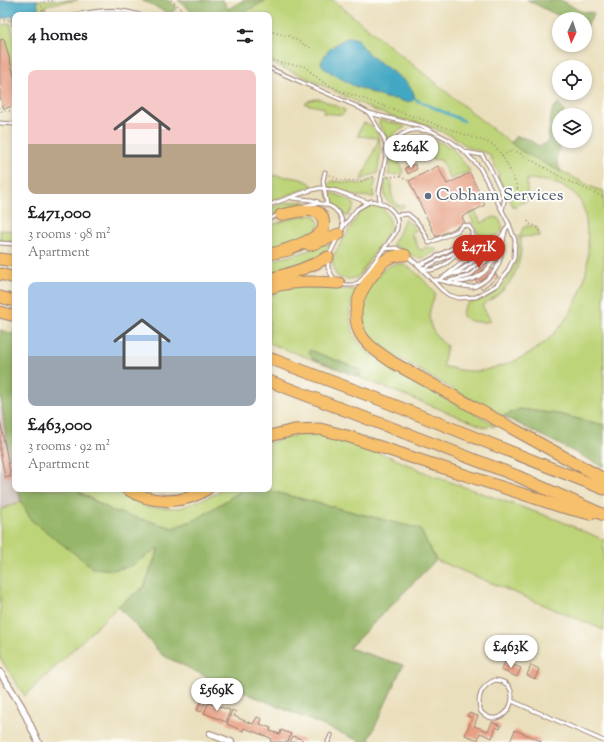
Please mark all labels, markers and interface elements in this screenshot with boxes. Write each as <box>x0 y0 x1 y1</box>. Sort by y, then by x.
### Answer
north arrow <box>552 12 592 52</box>
map controls <box>552 12 592 148</box>
text: 4 homes <box>28 24 88 48</box>
icon: filters <box>234 25 256 47</box>
button: locate <box>552 60 592 100</box>
icon: home <box>106 96 178 168</box>
button: layers <box>552 108 592 148</box>
pin: £264K <box>383 135 439 169</box>
text: £264K <box>393 139 429 157</box>
place label: Cobham Services <box>436 184 564 208</box>
marker: Cobham Services <box>423 191 433 201</box>
text: £471,000 <box>28 202 91 226</box>
text: 3 rooms · 98 m² <box>28 226 111 244</box>
pin: £471K <box>451 235 507 269</box>
text: £471K <box>462 239 496 257</box>
text: Apartment <box>28 244 89 262</box>
icon: home <box>106 308 178 380</box>
text: £463,000 <box>28 414 92 438</box>
text: 3 rooms · 92 m² <box>28 438 110 456</box>
text: Apartment <box>28 456 89 474</box>
pin: £463K <box>483 635 539 669</box>
text: £463K <box>494 639 528 657</box>
pin: £569K <box>189 678 245 712</box>
text: £569K <box>200 682 234 700</box>

